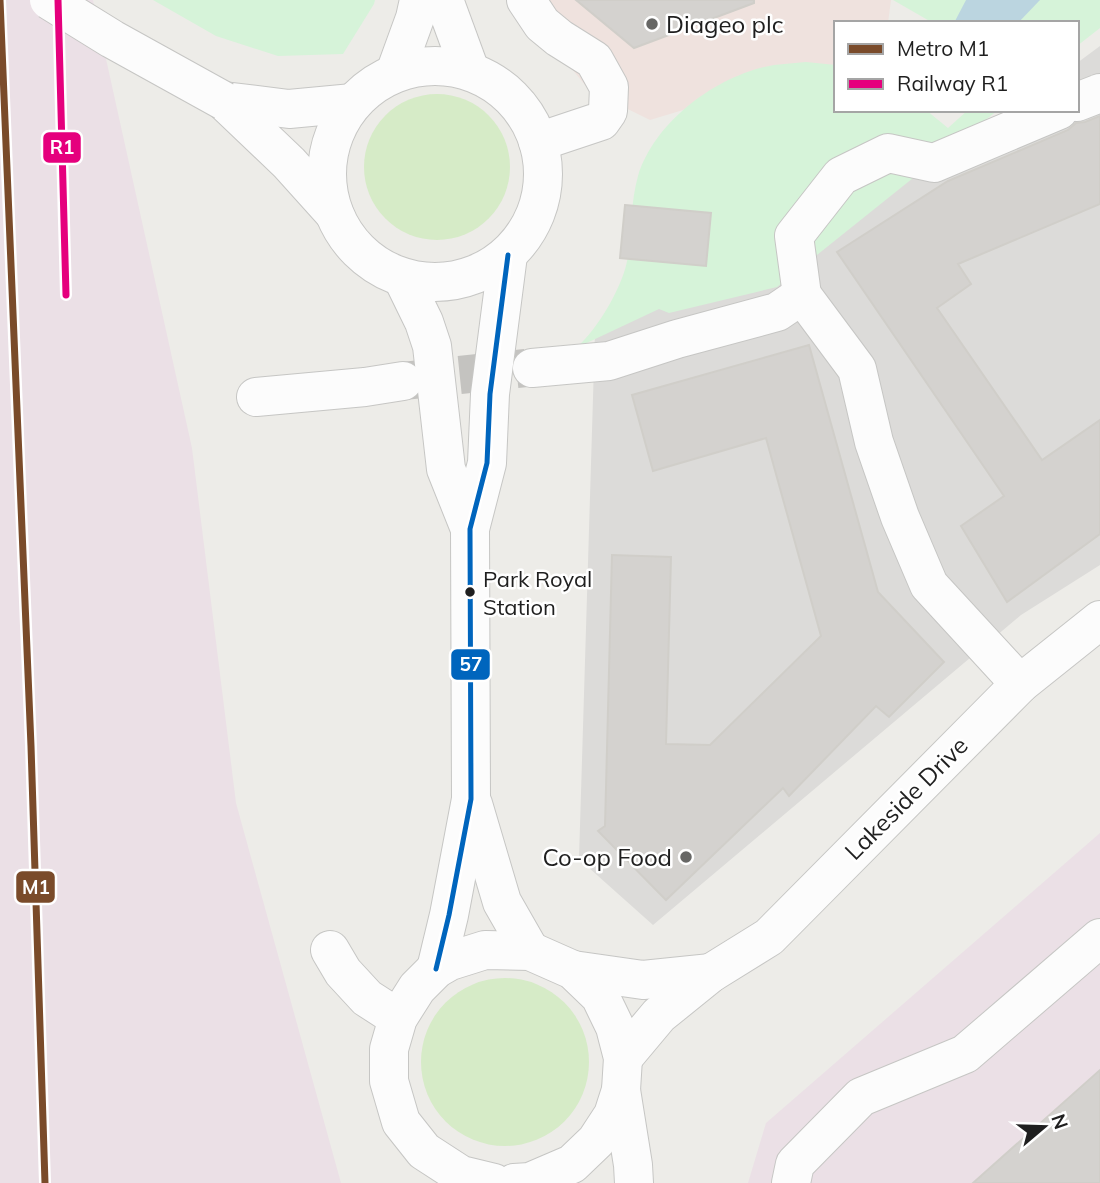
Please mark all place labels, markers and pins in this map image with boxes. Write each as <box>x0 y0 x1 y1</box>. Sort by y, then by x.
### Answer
place label: Diageo plc <box>666 9 784 39</box>
marker: Diageo plc <box>644 16 660 32</box>
place label: Park Royal Station <box>483 565 592 621</box>
marker: Park Royal Station <box>463 585 477 599</box>
place label: Co-op Food <box>543 842 672 872</box>
marker: Co-op Food <box>678 849 694 865</box>

